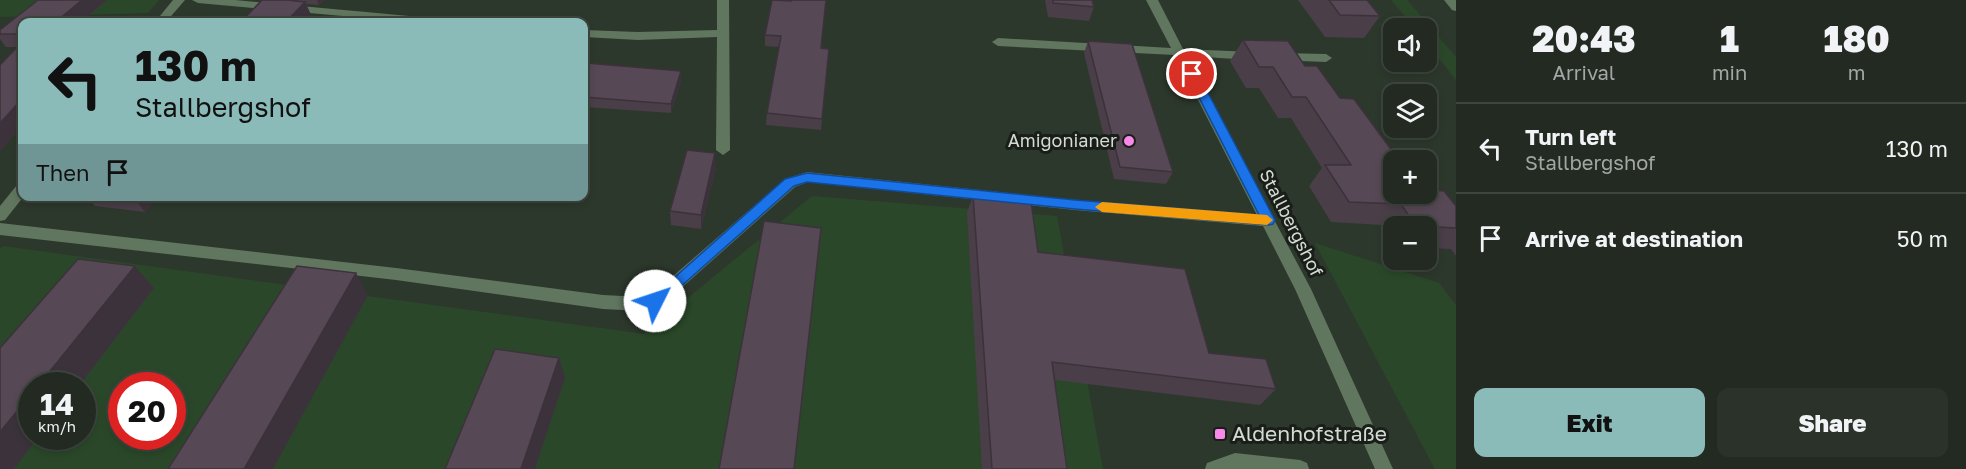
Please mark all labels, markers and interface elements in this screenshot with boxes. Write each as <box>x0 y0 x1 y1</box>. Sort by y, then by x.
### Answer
text: 20:43 <box>1532 17 1636 60</box>
text: 1 <box>1720 17 1739 60</box>
text: 180 <box>1823 17 1890 60</box>
map controls <box>1383 18 1437 270</box>
button: sound <box>1383 18 1437 72</box>
text: 130 m <box>135 40 257 90</box>
icon: left <box>36 42 114 120</box>
pin <box>1166 48 1217 99</box>
icon: arrive <box>1175 57 1208 90</box>
text: Arrival <box>1553 60 1615 84</box>
text: min <box>1712 60 1747 84</box>
text: m <box>1848 60 1865 84</box>
button: layers <box>1383 84 1437 138</box>
text: Stallbergshof <box>135 91 311 123</box>
text: Turn left <box>1525 123 1616 150</box>
place label: Amigonianer <box>1008 129 1117 151</box>
icon: left <box>1474 132 1507 165</box>
marker: Amigonianer <box>1122 134 1136 148</box>
text: 130 m <box>1886 135 1948 162</box>
button: + <box>1383 150 1437 204</box>
text: Stallbergshof <box>1525 150 1655 174</box>
icon: arrive <box>101 156 134 189</box>
text: Then <box>36 159 89 186</box>
street label: Stallbergshof <box>1255 165 1329 280</box>
button: − <box>1383 216 1437 270</box>
icon: arrive <box>1474 222 1507 255</box>
text: Arrive at destination <box>1525 225 1743 252</box>
text: 50 m <box>1897 225 1948 252</box>
position arrow <box>623 269 687 333</box>
speed limit sign: 20 <box>108 372 186 450</box>
text: 14 <box>40 386 74 422</box>
button: Exit <box>1474 388 1705 457</box>
button: Share <box>1717 388 1948 457</box>
text: km/h <box>38 417 76 435</box>
place label: Aldenhofstraße <box>1232 420 1387 446</box>
marker: Aldenhofstraße <box>1213 427 1227 441</box>

